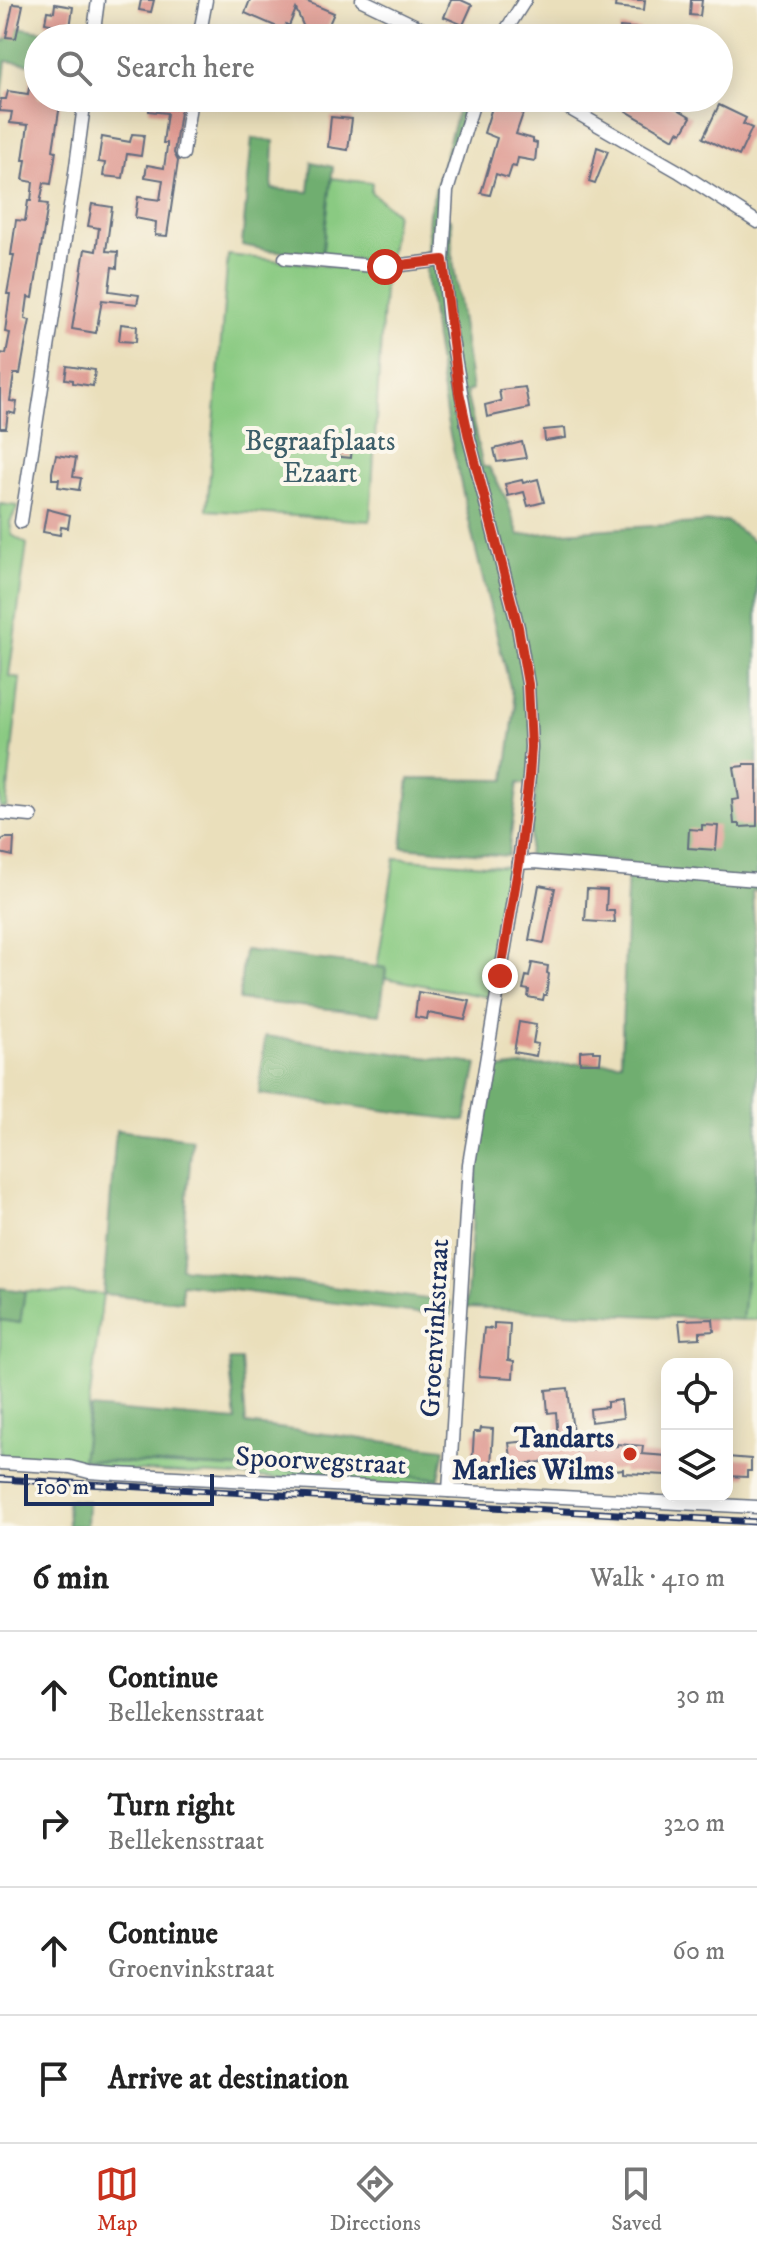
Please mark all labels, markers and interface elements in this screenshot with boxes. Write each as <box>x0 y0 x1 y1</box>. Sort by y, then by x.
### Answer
search box <box>24 24 733 112</box>
icon: search <box>52 46 96 90</box>
text: Search here <box>116 50 255 87</box>
route start <box>367 249 403 285</box>
park label: Begraafplaats Ezaart <box>245 424 395 491</box>
route end <box>482 958 518 994</box>
street label: Groenvinkstraat <box>413 1238 457 1418</box>
map controls <box>661 1358 733 1502</box>
button: locate <box>661 1358 733 1430</box>
place label: Tandarts Marlies Wilms <box>452 1421 615 1488</box>
button: layers <box>661 1430 733 1502</box>
street label: Spoorwegstraat <box>235 1439 407 1483</box>
marker: Tandarts Marlies Wilms <box>621 1445 639 1463</box>
scale bar <box>24 1470 214 1506</box>
text: 100 m <box>36 1474 89 1501</box>
text: 6 min <box>32 1557 109 1599</box>
text: Walk · 410 m <box>590 1562 725 1595</box>
text: Continue <box>108 1660 218 1697</box>
icon: ahead <box>32 1673 76 1717</box>
text: 30 m <box>676 1679 725 1712</box>
text: Bellekensstraat <box>108 1697 264 1730</box>
text: Turn right <box>108 1788 235 1825</box>
icon: right <box>32 1801 76 1845</box>
text: 320 m <box>663 1807 725 1840</box>
text: Bellekensstraat <box>108 1825 264 1858</box>
text: Continue <box>108 1916 218 1953</box>
icon: ahead <box>32 1929 76 1973</box>
text: 60 m <box>672 1935 725 1968</box>
text: Groenvinkstraat <box>108 1953 274 1986</box>
icon: arrive <box>32 2057 76 2101</box>
text: Arrive at destination <box>108 2061 349 2098</box>
tab: Map <box>95 2162 139 2237</box>
tab: Directions <box>330 2162 421 2237</box>
tab: Saved <box>611 2162 662 2237</box>

